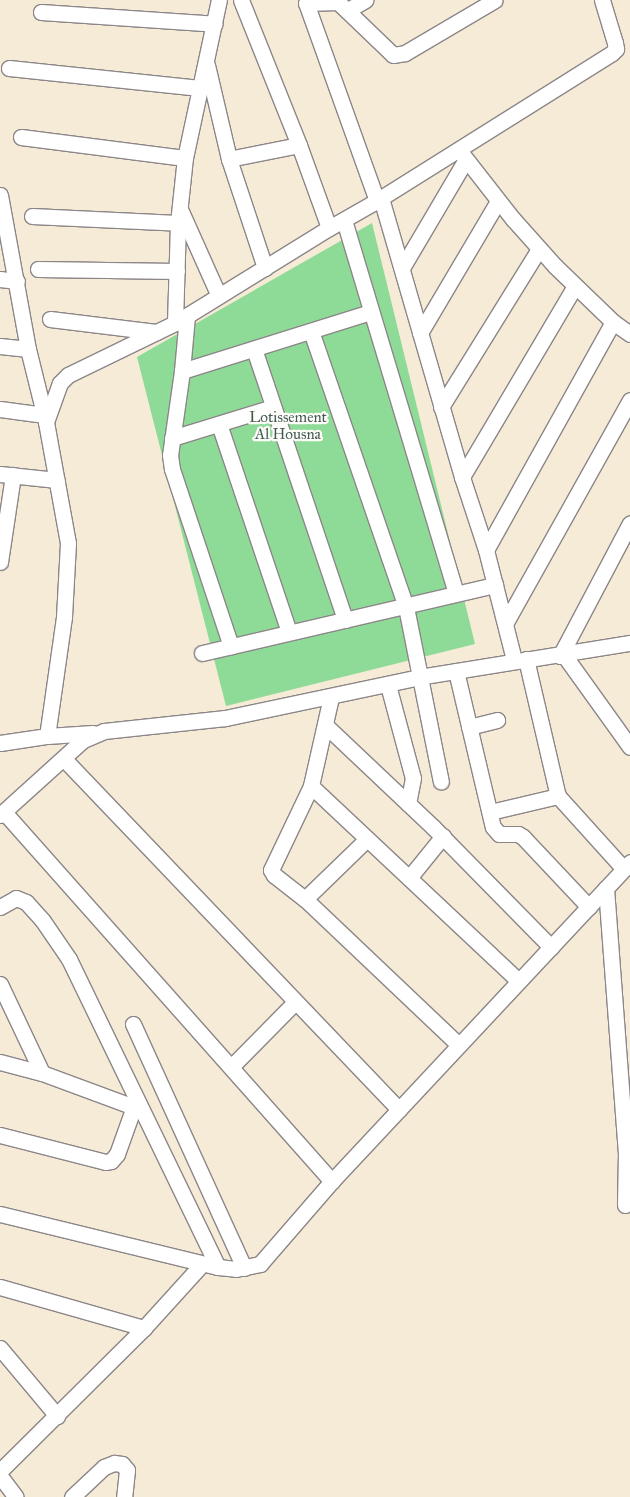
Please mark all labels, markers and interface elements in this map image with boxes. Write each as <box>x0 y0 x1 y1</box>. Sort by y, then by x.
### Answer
park label: Lotissement Al Housna <box>249 408 327 443</box>

